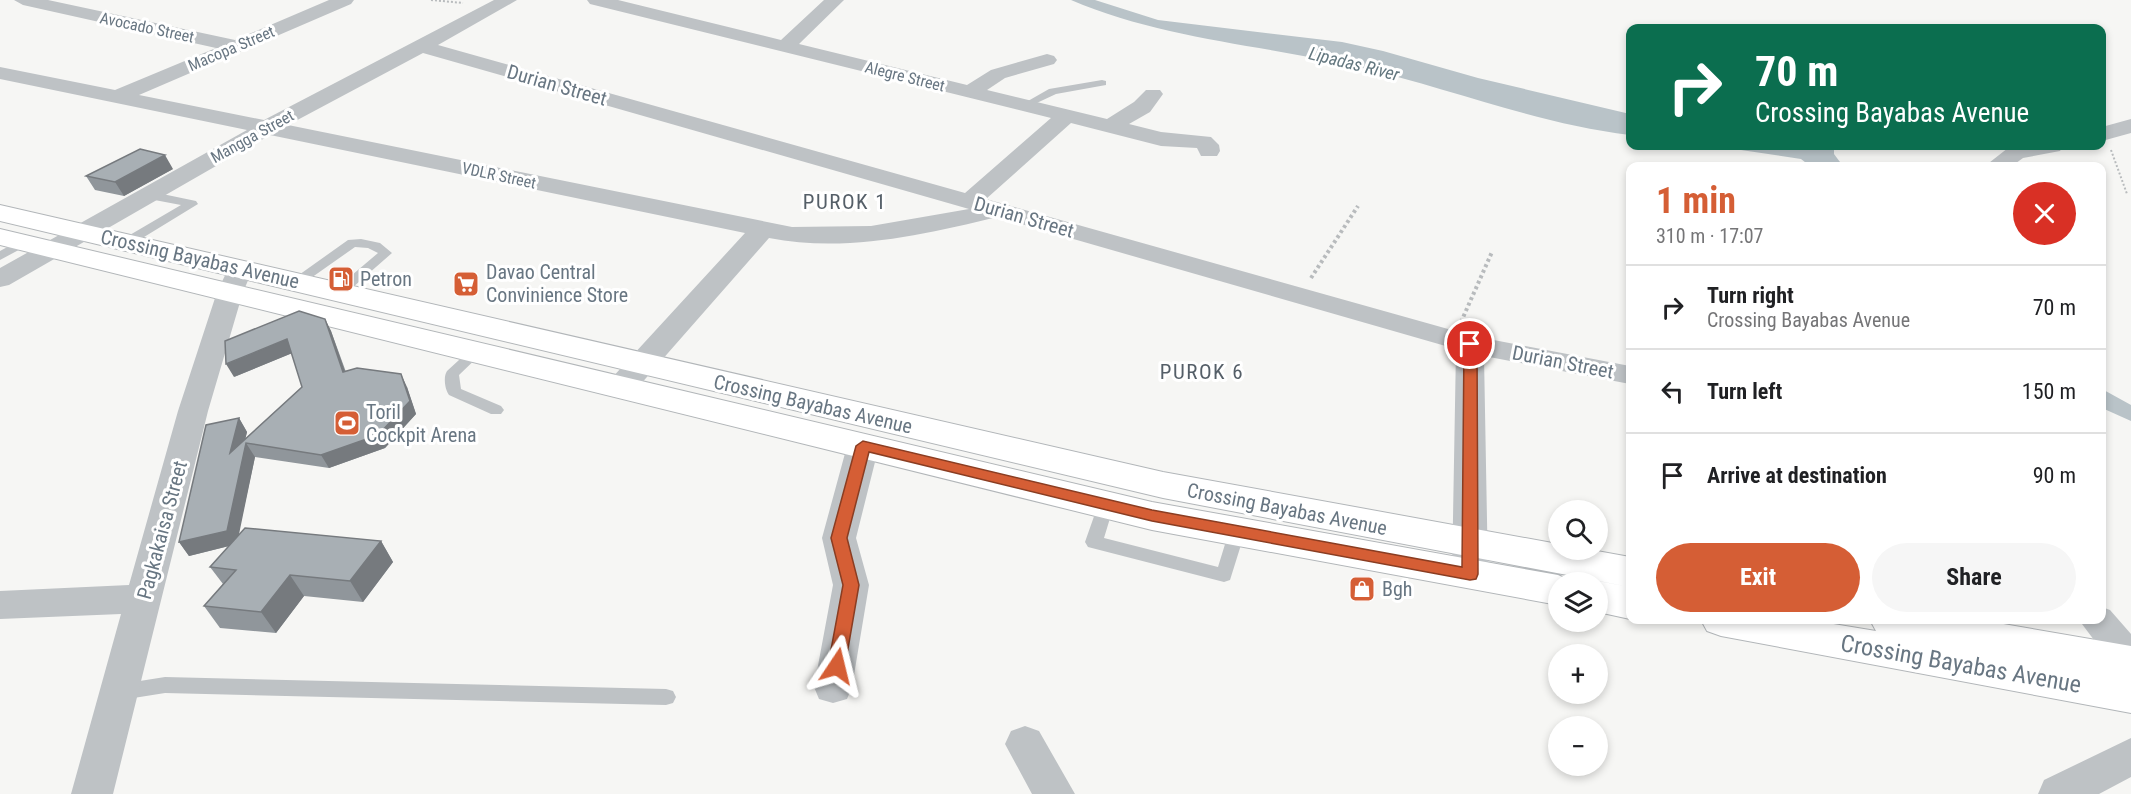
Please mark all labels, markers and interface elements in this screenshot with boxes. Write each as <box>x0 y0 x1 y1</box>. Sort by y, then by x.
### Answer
street label: Avocado Street <box>98 8 196 47</box>
street label: Macopa Street <box>185 22 277 75</box>
water label: Lipadas River <box>1307 42 1402 85</box>
text: 70 m <box>1755 47 1838 96</box>
icon: right <box>1656 48 1734 126</box>
street label: Alegre Street <box>863 57 947 96</box>
street label: Durian Street <box>504 59 610 111</box>
text: Crossing Bayabas Avenue <box>1755 97 2029 129</box>
street label: Mangga Street <box>207 106 297 167</box>
street label: VDLR Street <box>460 158 538 193</box>
text: 1 min <box>1656 180 1736 222</box>
button: close <box>2013 182 2076 245</box>
district label: PUROK 1 <box>803 190 887 214</box>
street label: Durian Street <box>971 191 1077 243</box>
street label: Crossing Bayabas Avenue <box>98 224 302 294</box>
text: 310 m · 17:07 <box>1656 224 1763 248</box>
place label: Davao Central Convinience Store <box>486 260 628 307</box>
fuel station icon: Petron <box>326 264 356 294</box>
place label: Petron <box>360 267 412 291</box>
supermarket icon: Davao Central Convinience Store <box>451 269 481 299</box>
text: Turn right <box>1707 283 1794 308</box>
icon: right <box>1656 291 1689 324</box>
text: 70 m <box>2033 295 2076 320</box>
text: Crossing Bayabas Avenue <box>1707 308 1910 332</box>
pin <box>1444 318 1495 369</box>
icon: arrive <box>1453 327 1486 360</box>
street label: Durian Street <box>1510 340 1616 384</box>
district label: PUROK 6 <box>1160 360 1244 384</box>
street label: Crossing Bayabas Avenue <box>711 369 915 439</box>
icon: left <box>1656 375 1689 408</box>
text: Turn left <box>1707 379 1782 404</box>
text: 150 m <box>2022 379 2076 404</box>
place label: Toril Cockpit Arena <box>366 400 477 447</box>
sports icon: Toril Cockpit Arena <box>332 408 362 438</box>
street label: Pagkakaisa Street <box>132 458 192 602</box>
icon: arrive <box>1656 459 1689 492</box>
text: Arrive at destination <box>1707 463 1887 488</box>
text: 90 m <box>2033 463 2076 488</box>
street label: Crossing Bayabas Avenue <box>1185 478 1389 540</box>
map controls <box>1548 500 1608 776</box>
button: search <box>1548 500 1608 560</box>
button: Exit <box>1656 543 1860 612</box>
button: Share <box>1872 543 2076 612</box>
button: layers <box>1548 572 1608 632</box>
shop icon: Bgh <box>1347 574 1377 604</box>
place label: Bgh <box>1382 577 1412 601</box>
street label: Crossing Bayabas Avenue <box>1839 629 2083 699</box>
position arrow <box>805 634 869 698</box>
button: + <box>1548 644 1608 704</box>
button: − <box>1548 716 1608 776</box>

